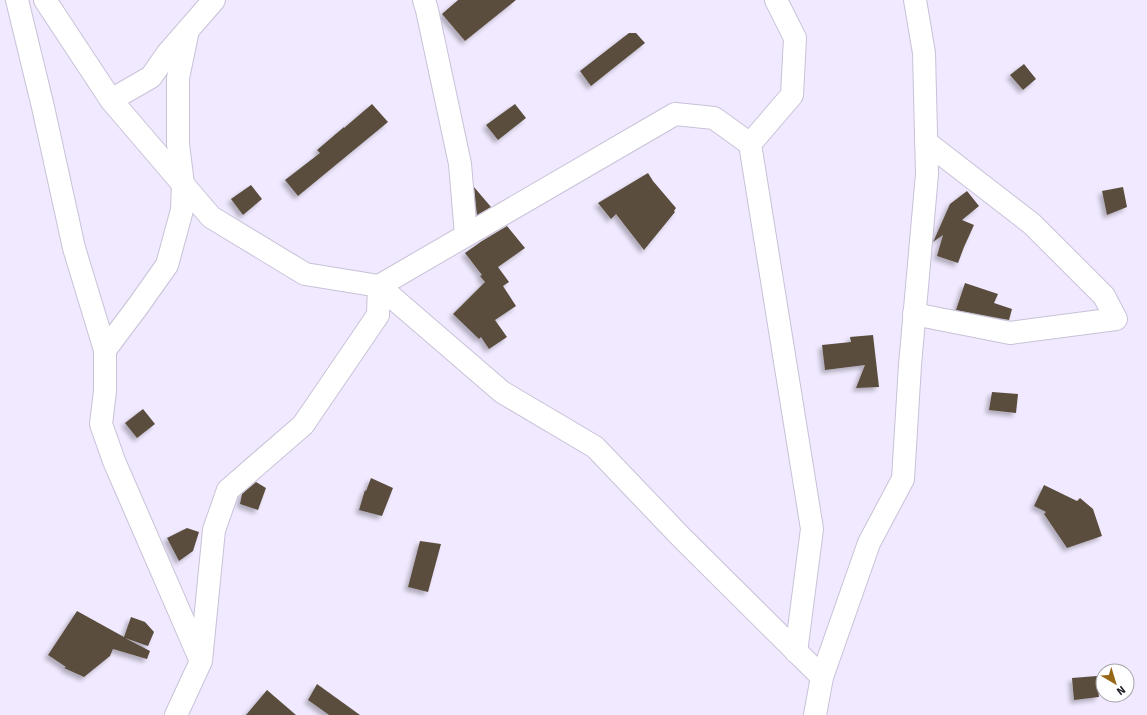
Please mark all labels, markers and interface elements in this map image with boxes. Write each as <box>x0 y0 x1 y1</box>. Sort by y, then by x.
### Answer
north arrow <box>1095 663 1135 703</box>
text: N <box>1114 683 1128 698</box>

